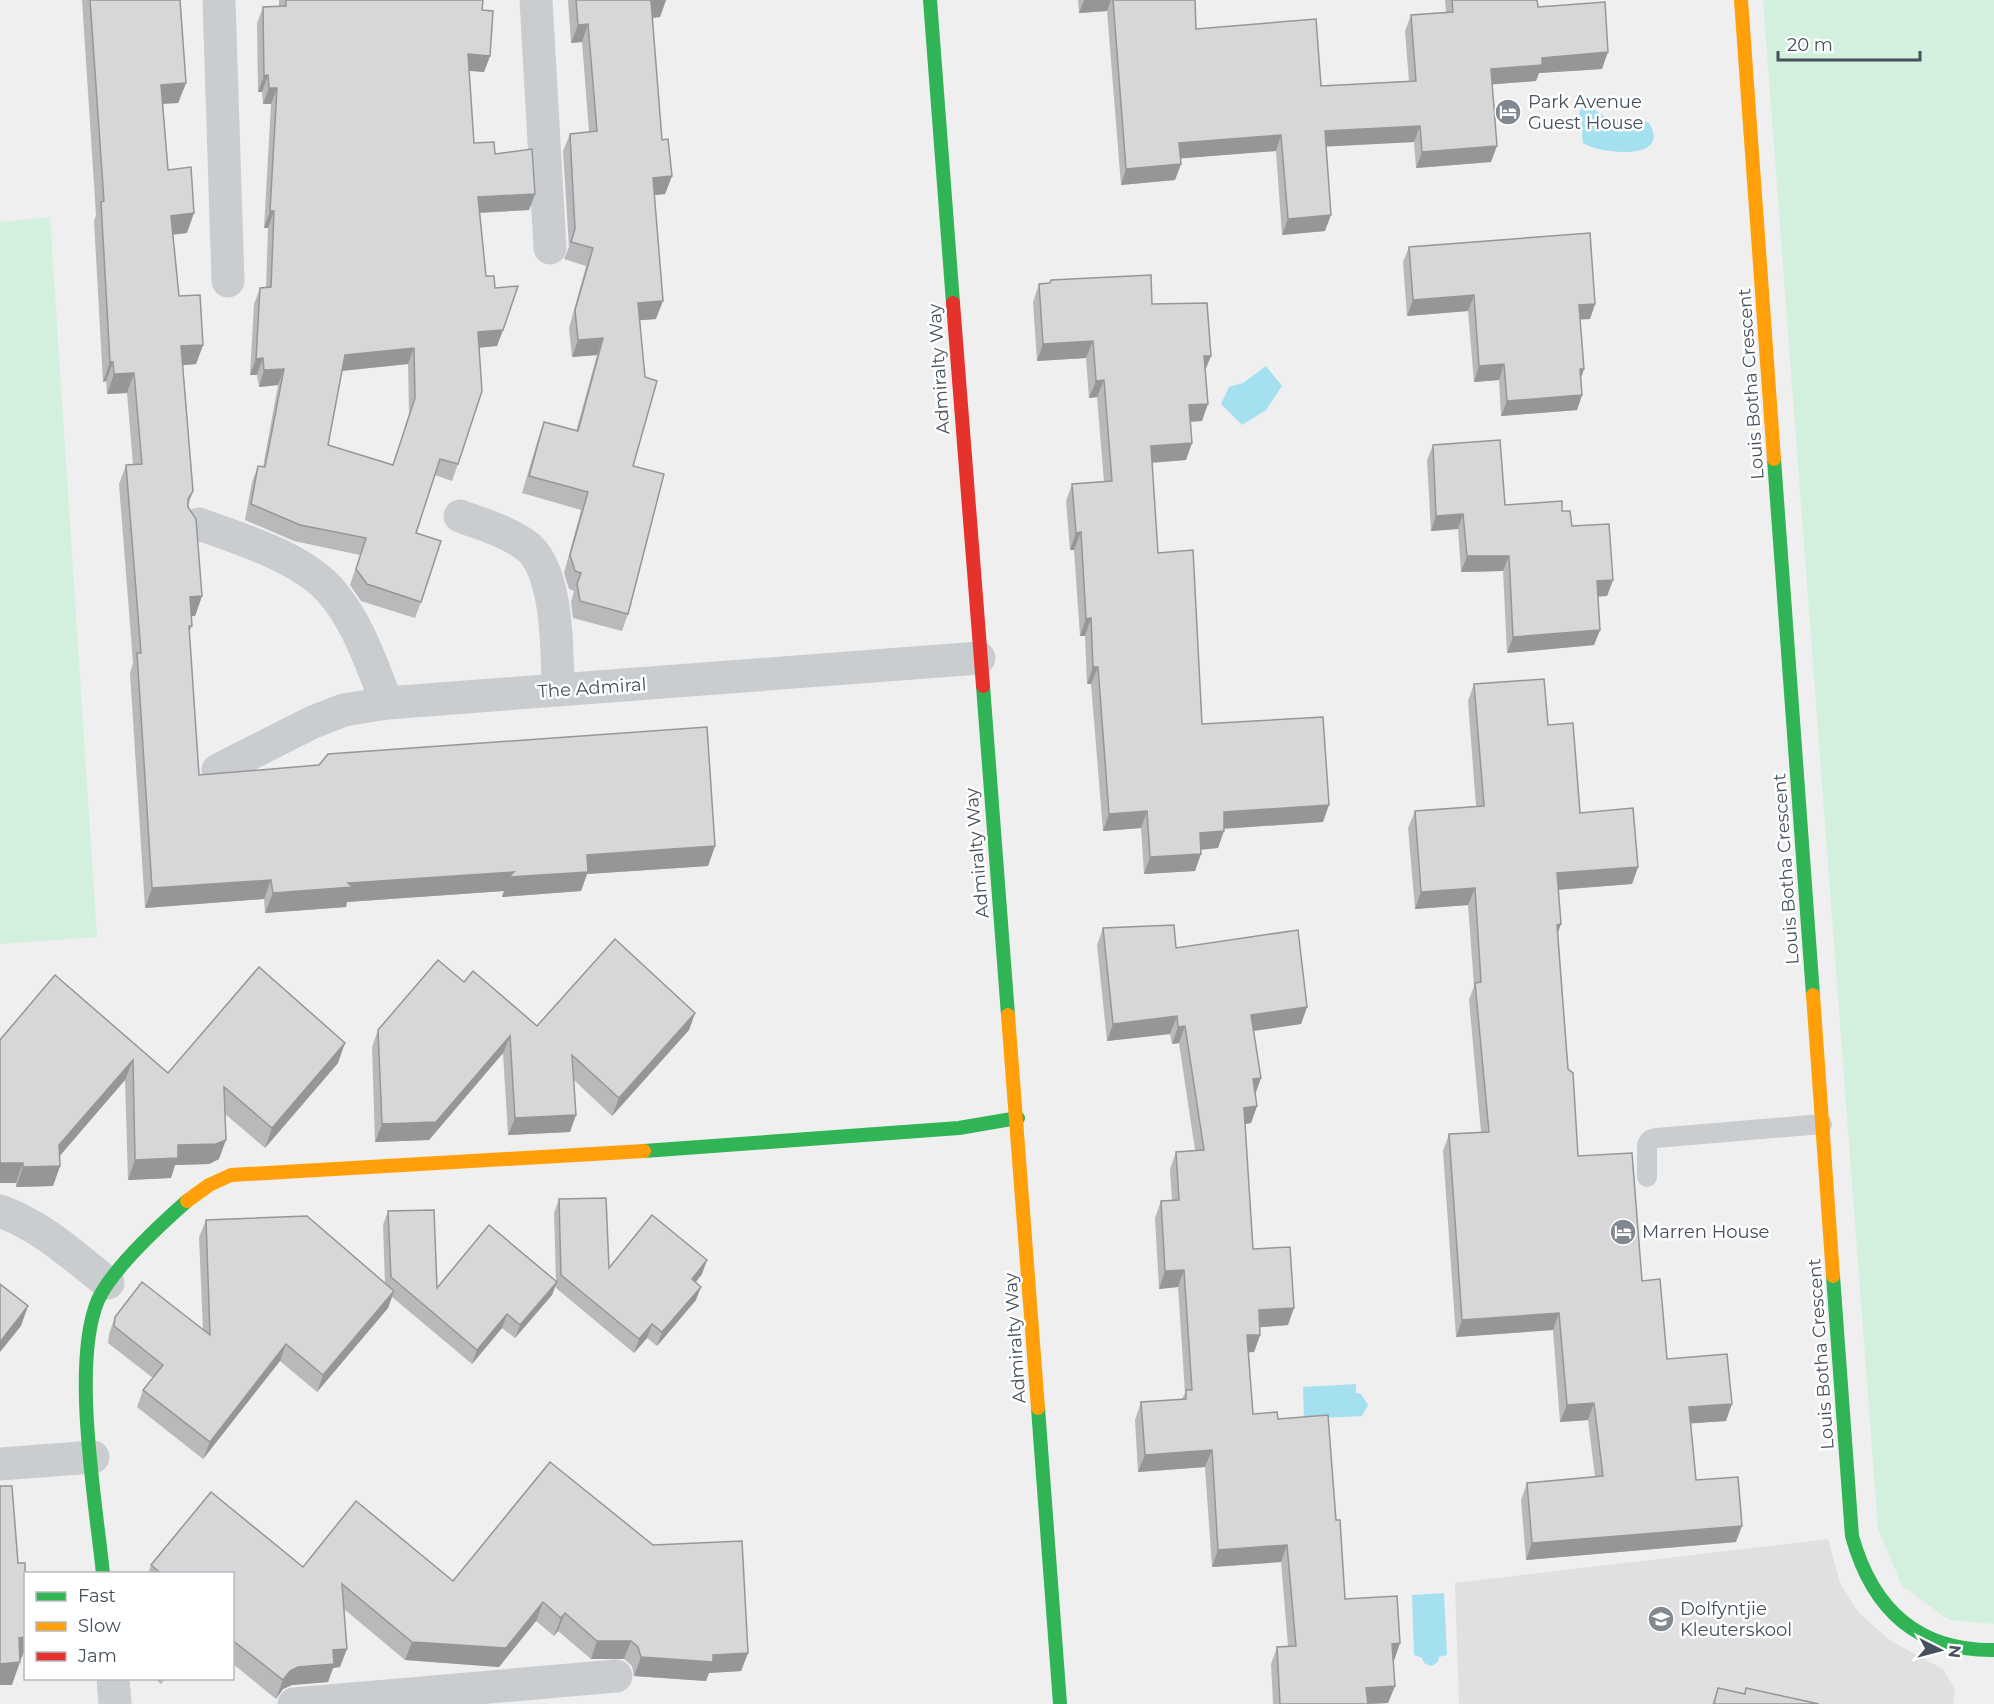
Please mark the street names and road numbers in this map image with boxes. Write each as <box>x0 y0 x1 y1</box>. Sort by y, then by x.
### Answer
street label: Louis Botha Crescent <box>1733 288 1769 480</box>
street label: Admiralty Way <box>923 303 955 435</box>
street label: The Admiral <box>537 673 647 703</box>
street label: Louis Botha Crescent <box>1768 773 1804 965</box>
street label: Admiralty Way <box>960 787 994 919</box>
street label: Louis Botha Crescent <box>1803 1258 1839 1450</box>
street label: Admiralty Way <box>999 1272 1031 1404</box>

